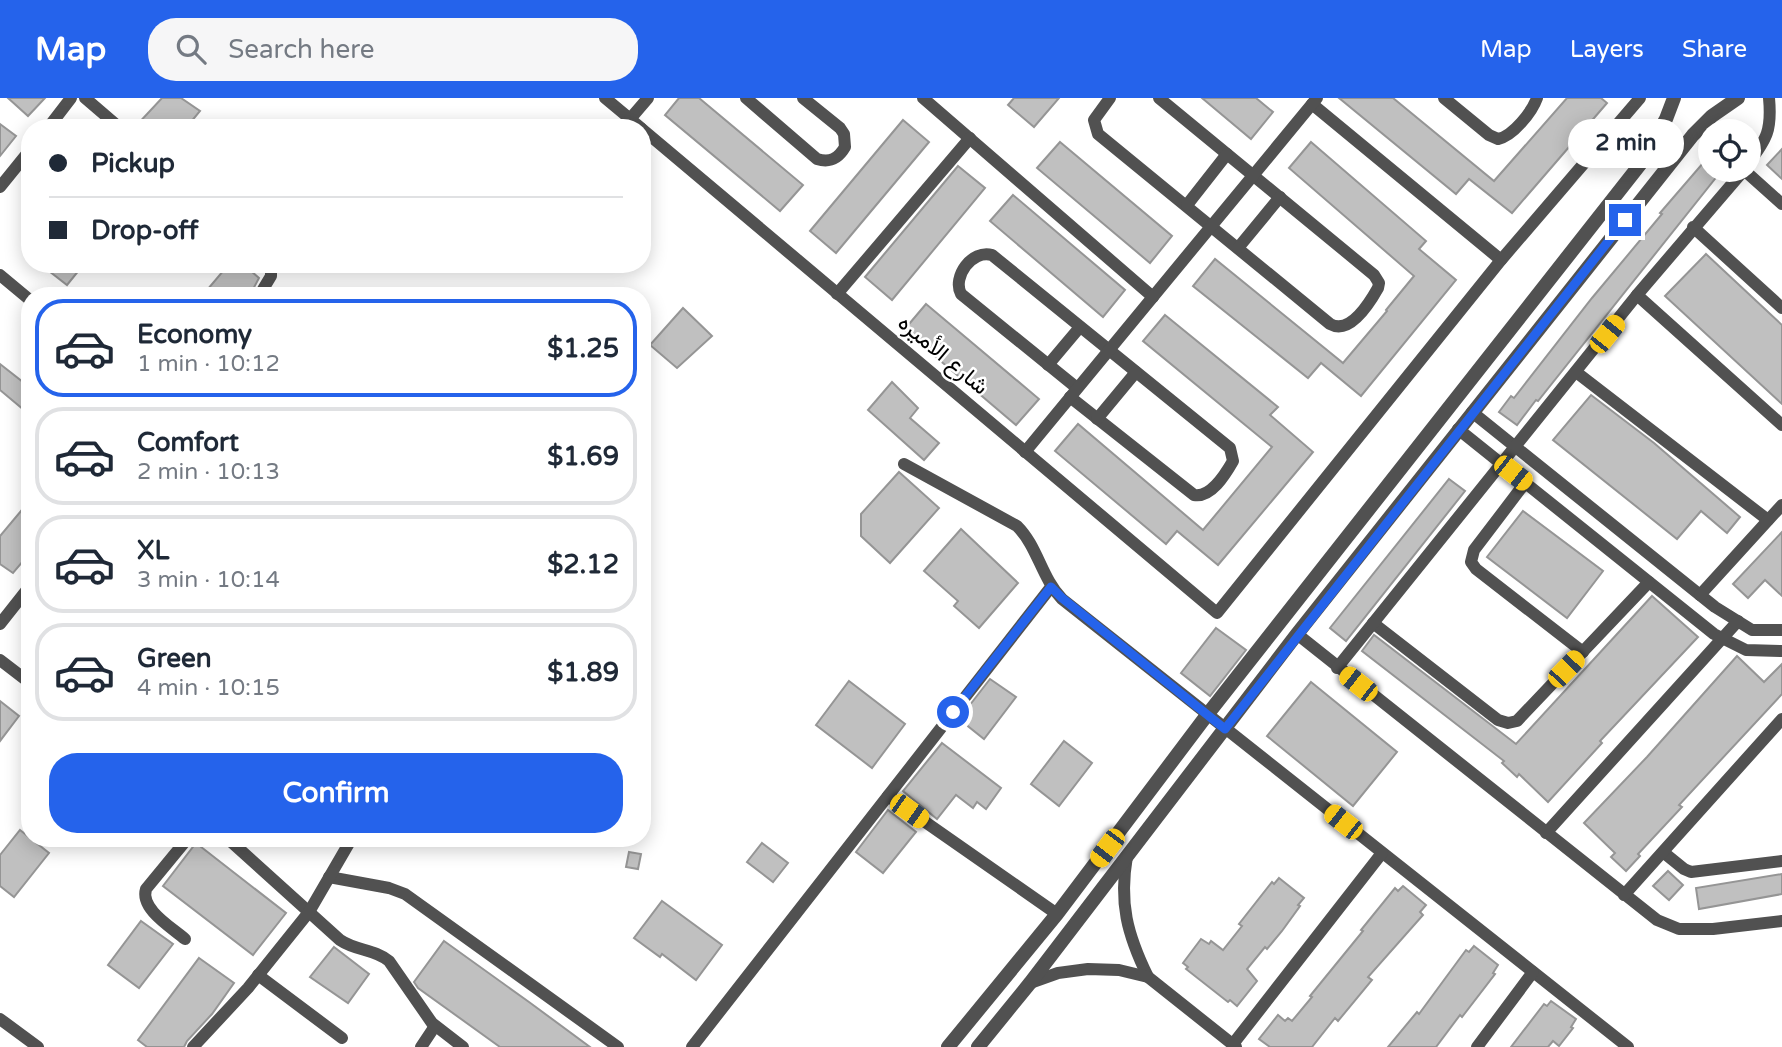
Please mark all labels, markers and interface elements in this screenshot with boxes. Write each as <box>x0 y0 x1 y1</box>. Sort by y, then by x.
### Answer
search box <box>148 18 638 81</box>
text: Map <box>35 30 106 69</box>
icon: search <box>172 30 210 68</box>
text: Search here <box>228 34 374 65</box>
text: Map <box>1480 35 1532 64</box>
text: Layers <box>1570 35 1644 64</box>
text: Share <box>1682 35 1747 64</box>
callout: 2 min <box>1567 118 1683 167</box>
map controls <box>1698 119 1761 182</box>
button: locate <box>1698 119 1761 182</box>
text: 2 min <box>1595 129 1657 157</box>
text: Pickup <box>91 148 175 179</box>
route end <box>1609 204 1641 236</box>
text: Drop-off <box>91 215 198 246</box>
street label: شارع الأميره <box>891 309 994 402</box>
car <box>1586 311 1629 357</box>
icon: car <box>53 317 116 380</box>
text: Economy <box>137 319 252 350</box>
text: $1.25 <box>547 333 619 364</box>
text: 1 min · 10:12 <box>137 350 280 378</box>
icon: car <box>53 425 116 488</box>
text: Comfort <box>137 427 239 458</box>
text: $1.69 <box>547 441 619 472</box>
car <box>1490 452 1537 494</box>
text: 2 min · 10:13 <box>137 458 280 486</box>
icon: car <box>53 533 116 596</box>
text: XL <box>137 535 169 566</box>
text: $2.12 <box>547 549 619 580</box>
text: 3 min · 10:14 <box>137 566 280 594</box>
icon: car <box>53 641 116 704</box>
text: Green <box>137 643 212 674</box>
car <box>1544 647 1589 691</box>
text: $1.89 <box>547 657 619 688</box>
car <box>1335 663 1382 705</box>
text: 4 min · 10:15 <box>137 674 280 702</box>
route start <box>937 696 969 728</box>
button: Confirm <box>49 753 623 833</box>
car <box>886 790 933 832</box>
car <box>1320 801 1367 843</box>
car <box>1086 825 1129 871</box>

